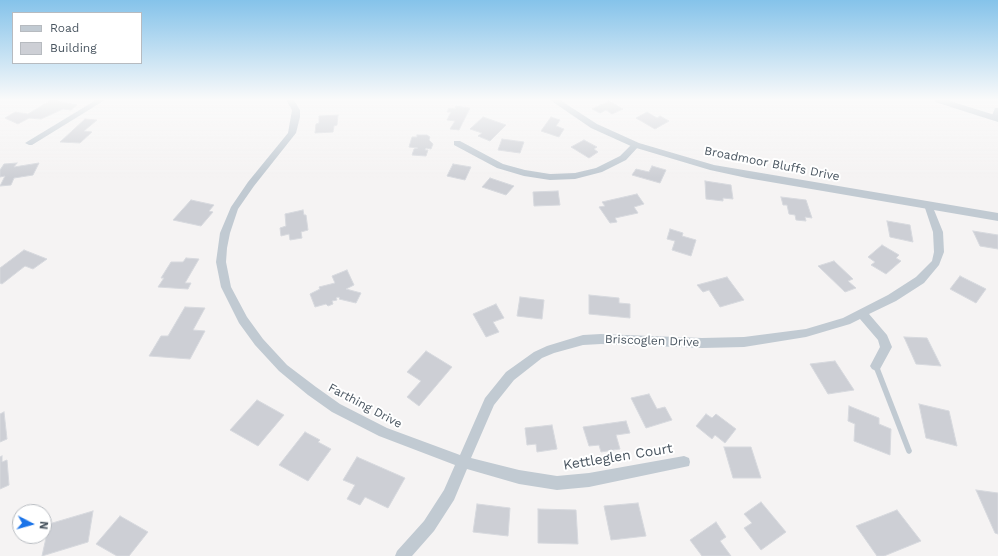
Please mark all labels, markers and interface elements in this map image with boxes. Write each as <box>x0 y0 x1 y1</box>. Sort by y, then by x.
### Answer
legend <box>12 12 142 64</box>
text: Road <box>50 21 79 35</box>
text: Building <box>50 41 97 55</box>
street label: Broadmoor Bluffs Drive <box>703 144 841 184</box>
street label: Briscoglen Drive <box>605 332 699 350</box>
street label: Farthing Drive <box>326 381 404 431</box>
street label: Kettleglen Court <box>562 440 674 474</box>
north arrow <box>12 504 52 544</box>
text: N <box>37 520 50 530</box>

